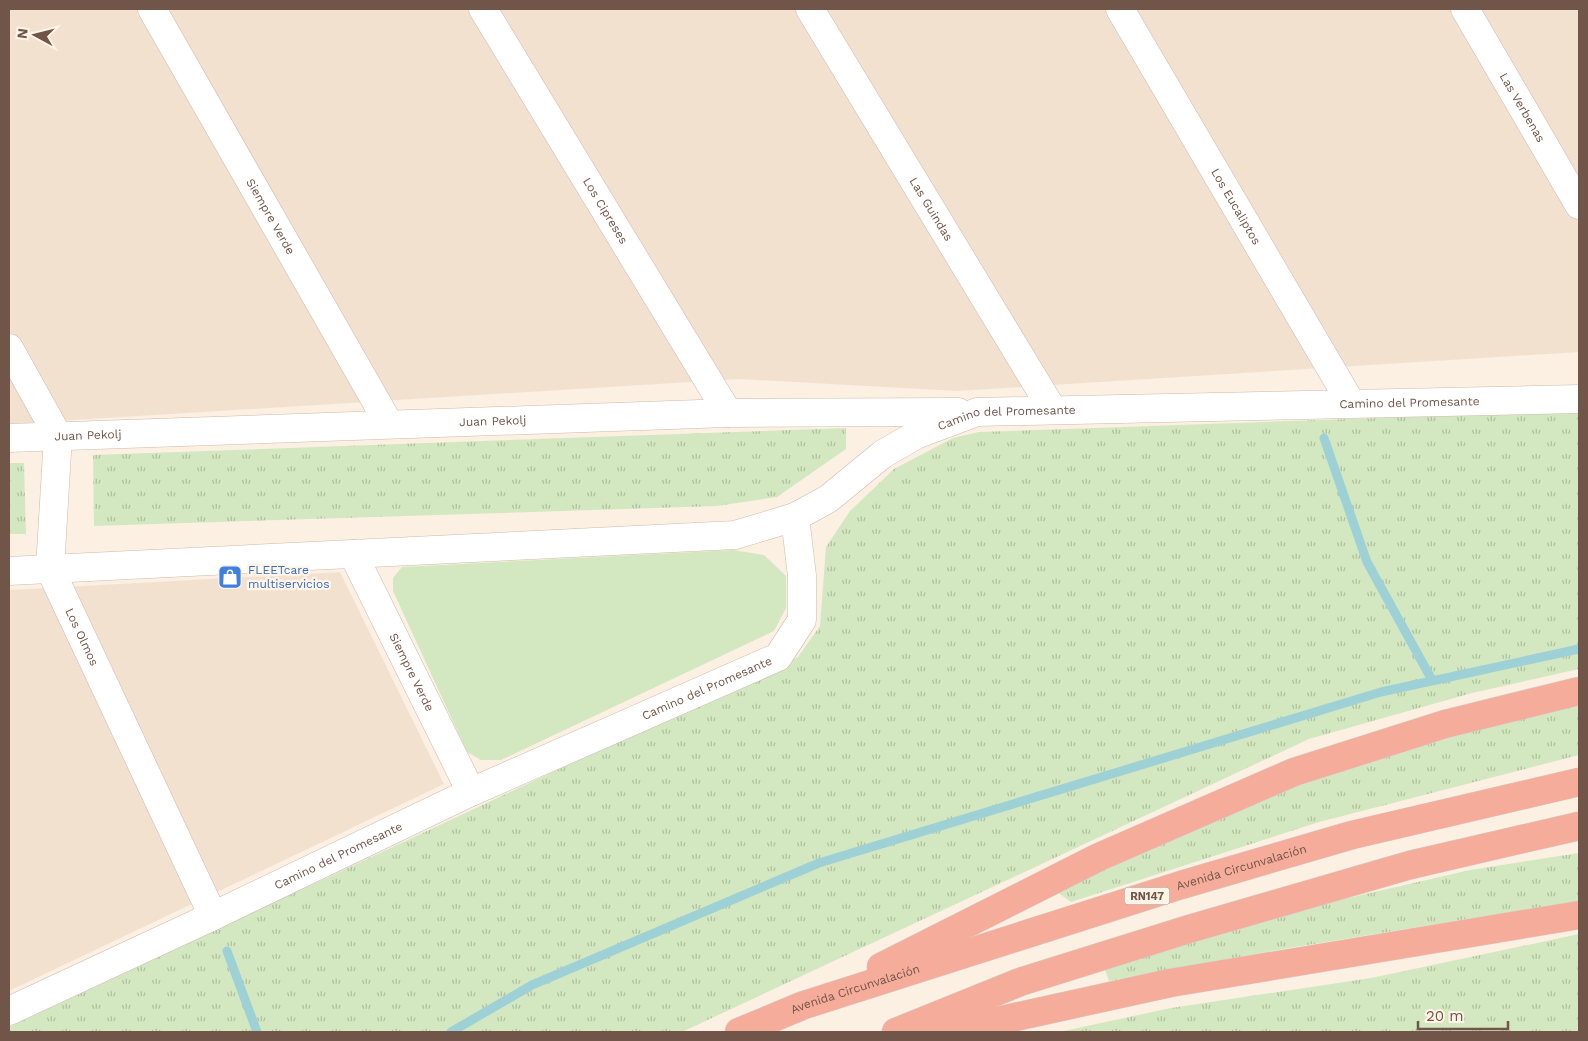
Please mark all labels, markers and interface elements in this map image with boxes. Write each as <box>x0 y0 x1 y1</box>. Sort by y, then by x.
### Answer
north arrow <box>10 10 60 60</box>
text: N <box>14 27 31 40</box>
street label: Las Verbenas <box>1497 70 1548 145</box>
street label: Los Eucaliptos <box>1208 166 1264 247</box>
street label: Los Cipreses <box>580 175 631 246</box>
street label: Las Guindas <box>907 175 956 244</box>
street label: Siempre Verde <box>243 176 298 257</box>
street label: Camino del Promesante <box>1339 394 1480 411</box>
street label: Camino del Promesante <box>936 403 1076 433</box>
street label: Juan Pekolj <box>459 413 527 429</box>
street label: Juan Pekolj <box>54 427 122 443</box>
place label: FLEETcare multiservicios <box>248 563 330 591</box>
shop icon: FLEETcare multiservicios <box>217 564 243 590</box>
street label: Los Olmos <box>62 606 101 668</box>
street label: Siempre Verde <box>386 631 437 714</box>
street label: Camino del Promesante <box>640 654 774 723</box>
street label: Camino del Promesante <box>272 819 405 893</box>
street label: Avenida Circunvalación <box>1175 842 1308 893</box>
road number: RN147 <box>1124 888 1170 904</box>
street label: Avenida Circunvalación <box>788 962 922 1017</box>
scale bar <box>1418 998 1508 1030</box>
text: 20 m <box>1426 1007 1464 1025</box>

